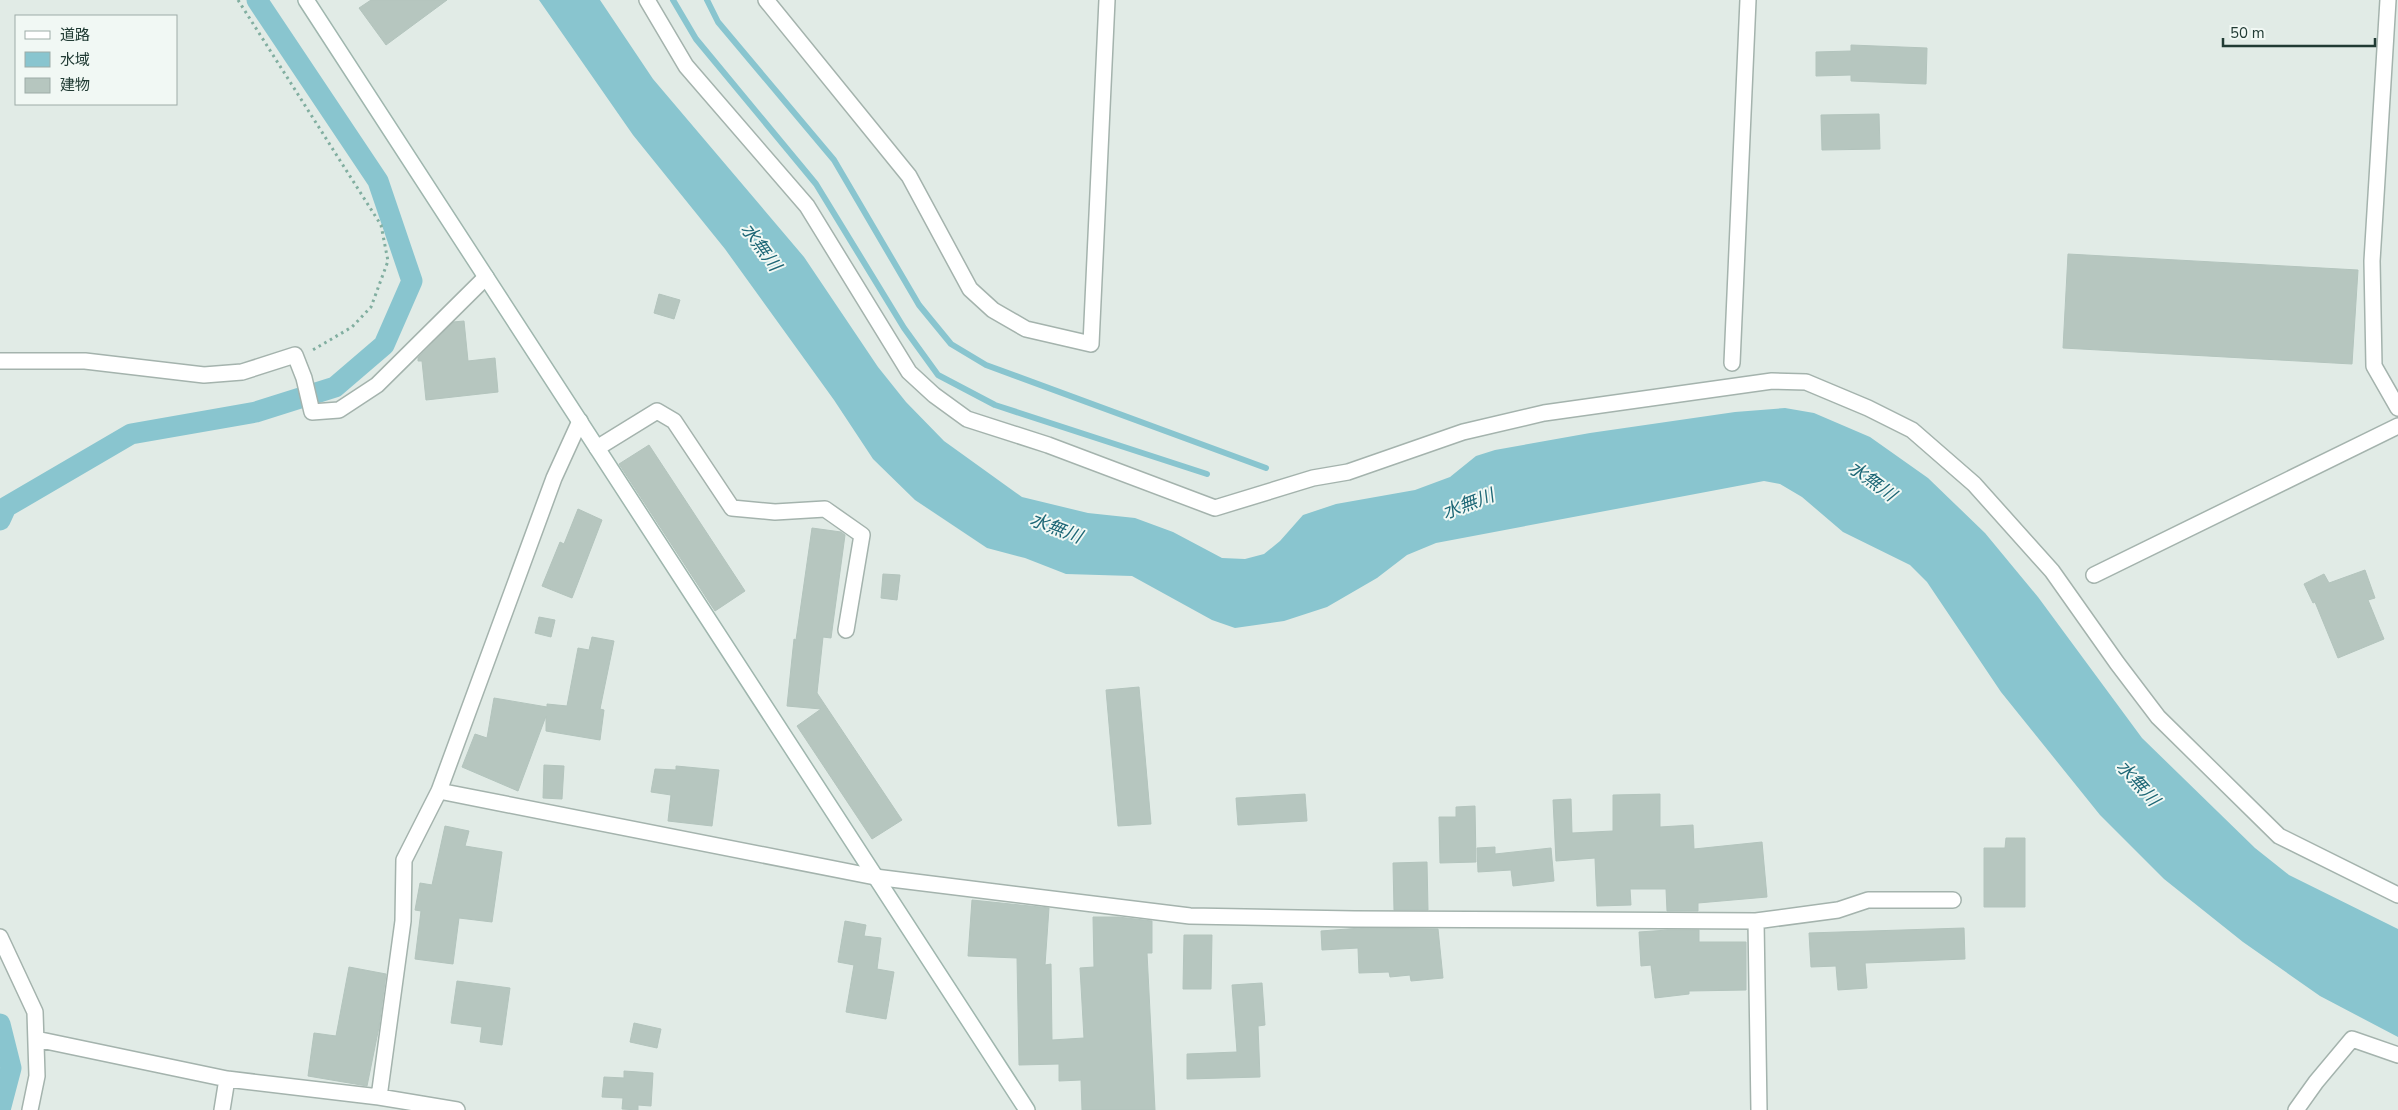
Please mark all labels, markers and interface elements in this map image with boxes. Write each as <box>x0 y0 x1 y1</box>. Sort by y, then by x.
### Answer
legend <box>15 15 178 105</box>
scale bar <box>2223 15 2376 47</box>
text: 50 m <box>2230 23 2265 43</box>
text: 道路 <box>60 25 90 45</box>
text: 水域 <box>60 50 90 70</box>
text: 建物 <box>60 75 90 95</box>
water label: 水無川 <box>735 218 788 278</box>
water label: 水無川 <box>1843 455 1903 508</box>
water label: 水無川 <box>1438 482 1499 525</box>
water label: 水無川 <box>1026 507 1087 550</box>
water label: 水無川 <box>2111 755 2166 813</box>

